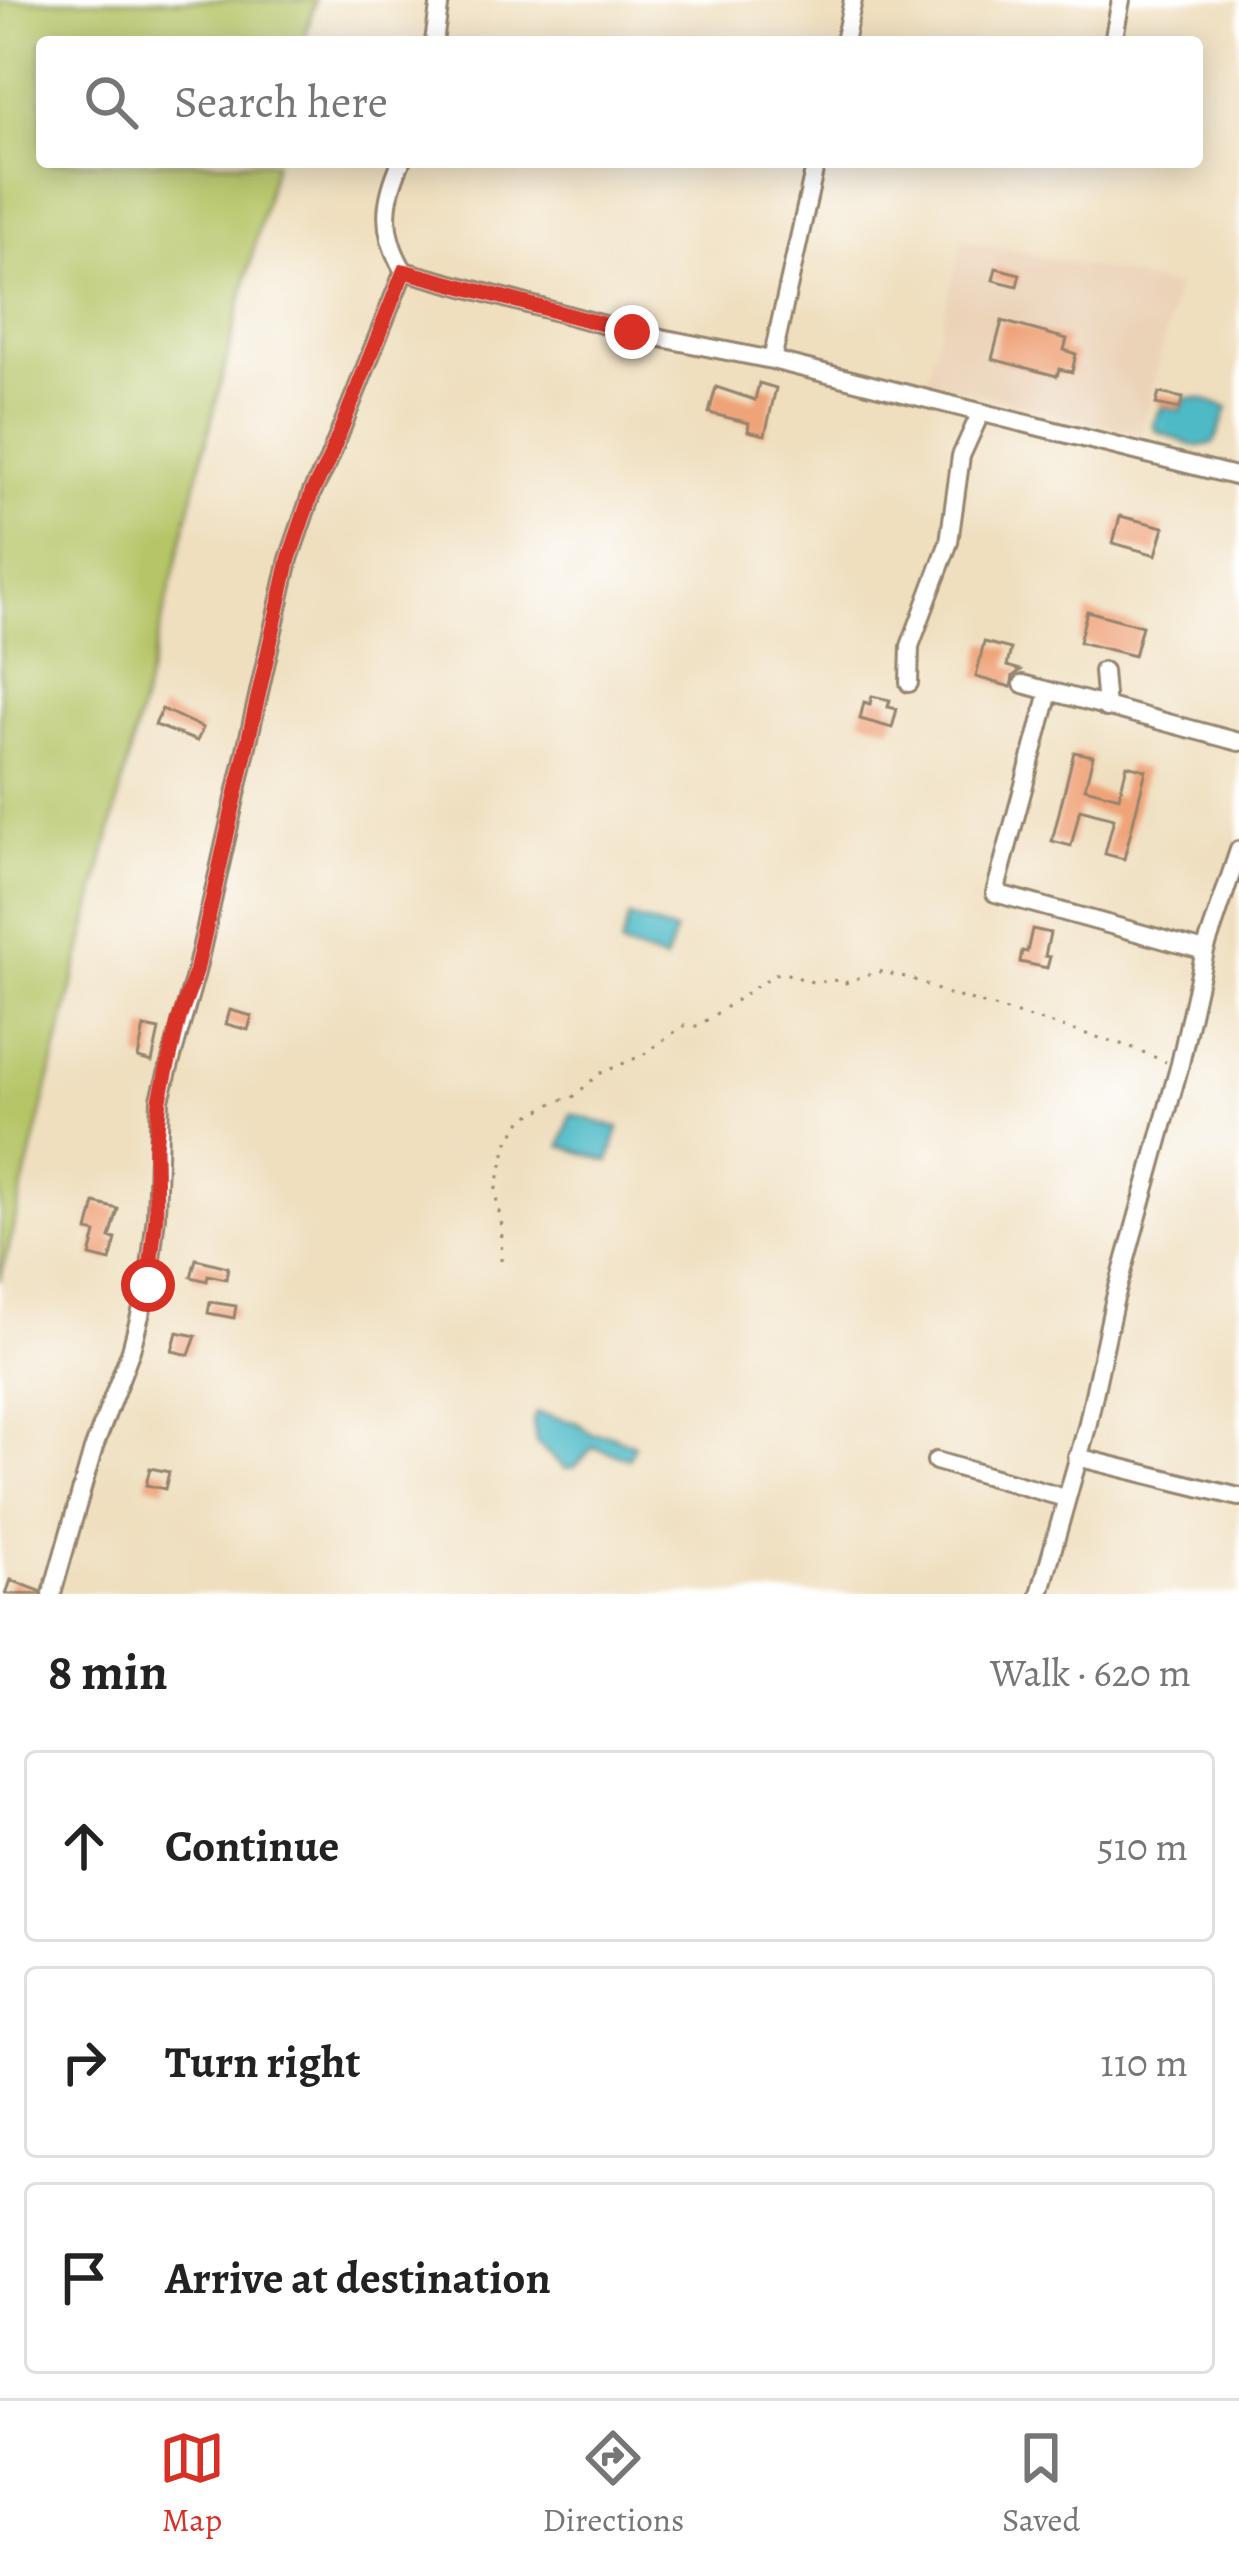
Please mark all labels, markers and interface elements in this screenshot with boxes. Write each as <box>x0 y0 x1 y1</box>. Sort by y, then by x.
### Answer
search box <box>36 36 1203 168</box>
icon: search <box>78 69 144 135</box>
text: Search here <box>174 71 388 133</box>
route end <box>605 305 659 359</box>
route start <box>121 1258 175 1312</box>
text: 8 min <box>48 1637 168 1707</box>
text: Walk · 620 m <box>990 1646 1191 1699</box>
icon: ahead <box>51 1813 117 1879</box>
text: Continue <box>165 1815 339 1877</box>
text: 510 m <box>1097 1820 1188 1873</box>
icon: right <box>51 2029 117 2095</box>
text: Turn right <box>165 2031 360 2093</box>
text: 110 m <box>1100 2036 1188 2089</box>
icon: arrive <box>51 2245 117 2311</box>
text: Arrive at destination <box>165 2247 551 2309</box>
tab: Map <box>159 2425 225 2542</box>
tab: Directions <box>543 2425 684 2542</box>
tab: Saved <box>1002 2425 1080 2542</box>

